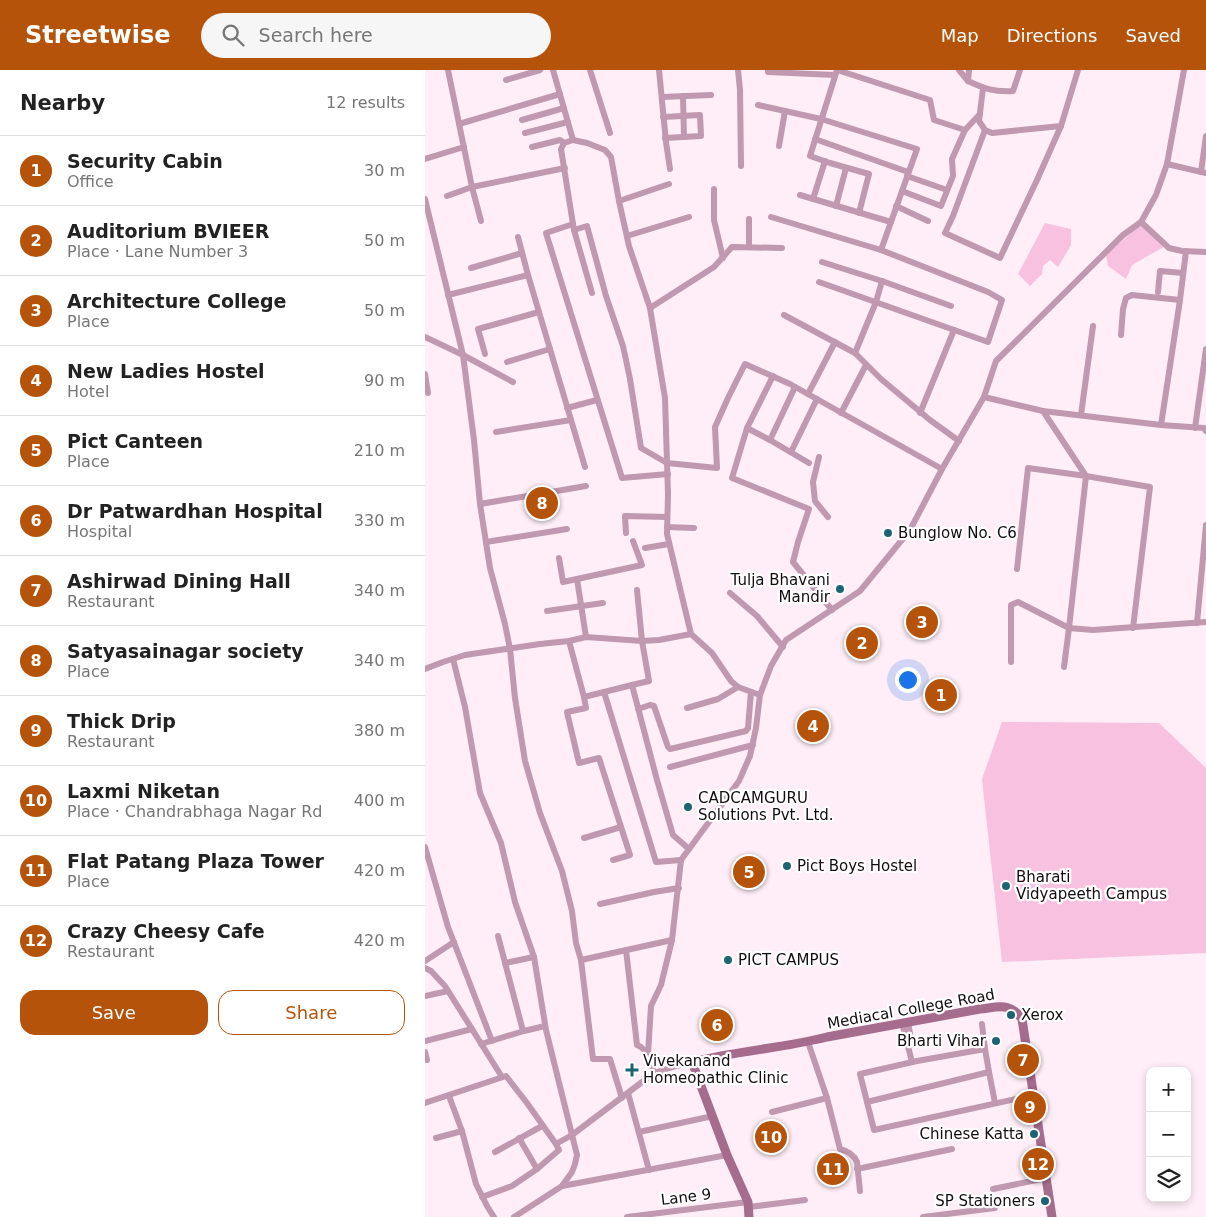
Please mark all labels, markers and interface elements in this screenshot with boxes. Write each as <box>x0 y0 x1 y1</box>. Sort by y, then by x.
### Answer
search box <box>201 13 551 58</box>
text: Streetwise <box>25 21 171 49</box>
icon: search <box>219 21 247 49</box>
text: Search here <box>259 24 373 46</box>
text: Map <box>941 25 979 46</box>
text: Directions <box>1007 25 1097 46</box>
text: Saved <box>1125 25 1181 46</box>
text: Nearby <box>20 91 105 115</box>
text: 12 results <box>326 93 405 112</box>
text: Security Cabin <box>67 150 223 172</box>
text: 1 <box>30 161 42 180</box>
text: 30 m <box>364 161 405 180</box>
text: Office <box>67 172 114 191</box>
text: Auditorium BVIEER <box>67 220 269 242</box>
text: 2 <box>30 231 42 250</box>
text: 50 m <box>364 231 405 250</box>
text: Place · Lane Number 3 <box>67 242 248 261</box>
text: Architecture College <box>67 290 286 312</box>
text: 3 <box>30 301 42 320</box>
text: 50 m <box>364 301 405 320</box>
text: Place <box>67 312 110 331</box>
text: New Ladies Hostel <box>67 360 265 382</box>
text: 4 <box>30 371 42 390</box>
text: 90 m <box>364 371 405 390</box>
text: Hotel <box>67 382 109 401</box>
text: Pict Canteen <box>67 430 203 452</box>
text: 5 <box>30 441 42 460</box>
text: 210 m <box>354 441 405 460</box>
text: Place <box>67 452 110 471</box>
pin: 8 <box>526 484 558 522</box>
text: Dr Patwardhan Hospital <box>67 500 323 522</box>
text: 6 <box>30 511 42 530</box>
text: 330 m <box>354 511 405 530</box>
text: Hospital <box>67 522 132 541</box>
place label: Bunglow No. C6 <box>898 524 1017 542</box>
marker: Bunglow No. C6 <box>882 527 894 539</box>
text: Ashirwad Dining Hall <box>67 570 291 592</box>
place label: Tulja Bhavani Mandir <box>730 571 831 606</box>
text: 7 <box>30 581 42 600</box>
text: 340 m <box>354 581 405 600</box>
marker: Tulja Bhavani Mandir <box>834 583 846 595</box>
text: Restaurant <box>67 592 155 611</box>
pin: 3 <box>906 603 938 641</box>
pin: 2 <box>846 624 878 662</box>
text: Satyasainagar society <box>67 640 304 662</box>
text: 8 <box>30 651 42 670</box>
text: 340 m <box>354 651 405 670</box>
text: Place <box>67 662 110 681</box>
your location <box>895 667 921 693</box>
pin: 1 <box>925 676 957 714</box>
pin: 4 <box>797 707 829 745</box>
text: Thick Drip <box>67 710 176 732</box>
text: 9 <box>30 721 42 740</box>
text: 380 m <box>354 721 405 740</box>
text: Restaurant <box>67 732 155 751</box>
text: Laxmi Niketan <box>67 780 220 802</box>
place label: CADCAMGURU Solutions Pvt. Ltd. <box>698 789 834 824</box>
text: 10 <box>25 791 47 810</box>
text: 400 m <box>354 791 405 810</box>
marker: CADCAMGURU Solutions Pvt. Ltd. <box>682 801 694 813</box>
text: Place · Chandrabhaga Nagar Rd <box>67 802 322 821</box>
text: Flat Patang Plaza Tower <box>67 850 324 872</box>
pin: 5 <box>733 853 765 891</box>
place label: Pict Boys Hostel <box>797 857 917 875</box>
marker: Pict Boys Hostel <box>781 860 793 872</box>
text: 11 <box>25 861 47 880</box>
text: 420 m <box>354 861 405 880</box>
place label: Bharati Vidyapeeth Campus <box>1016 868 1167 903</box>
text: Place <box>67 872 110 891</box>
marker: Bharati Vidyapeeth Campus <box>1000 880 1012 892</box>
text: Crazy Cheesy Cafe <box>67 920 265 942</box>
text: 12 <box>25 931 47 950</box>
text: 420 m <box>354 931 405 950</box>
text: Restaurant <box>67 942 155 961</box>
place label: PICT CAMPUS <box>738 951 839 969</box>
marker: PICT CAMPUS <box>722 954 734 966</box>
street label: Mediacal College Road <box>826 985 996 1033</box>
button: Save <box>20 990 208 1035</box>
button: Share <box>218 990 405 1035</box>
pin: 6 <box>701 1006 733 1044</box>
place label: Xerox <box>1021 1006 1063 1024</box>
marker: Xerox <box>1005 1009 1017 1021</box>
place label: Bharti Vihar <box>897 1032 987 1050</box>
marker: Bharti Vihar <box>990 1035 1002 1047</box>
pin: 7 <box>1007 1041 1039 1079</box>
place label: Vivekanand Homeopathic Clinic <box>643 1052 789 1087</box>
marker: Vivekanand Homeopathic Clinic <box>625 1063 639 1077</box>
map controls <box>1146 1067 1191 1202</box>
button: + <box>1146 1067 1191 1112</box>
pin: 9 <box>1014 1088 1046 1126</box>
button: − <box>1146 1112 1191 1157</box>
pin: 10 <box>755 1118 787 1156</box>
place label: Chinese Katta <box>920 1125 1024 1143</box>
marker: Chinese Katta <box>1028 1128 1040 1140</box>
pin: 12 <box>1022 1145 1054 1183</box>
pin: 11 <box>817 1150 849 1188</box>
button: layers <box>1146 1157 1191 1202</box>
street label: Lane 9 <box>660 1185 712 1209</box>
place label: SP Stationers <box>935 1192 1035 1210</box>
marker: SP Stationers <box>1039 1195 1051 1207</box>

